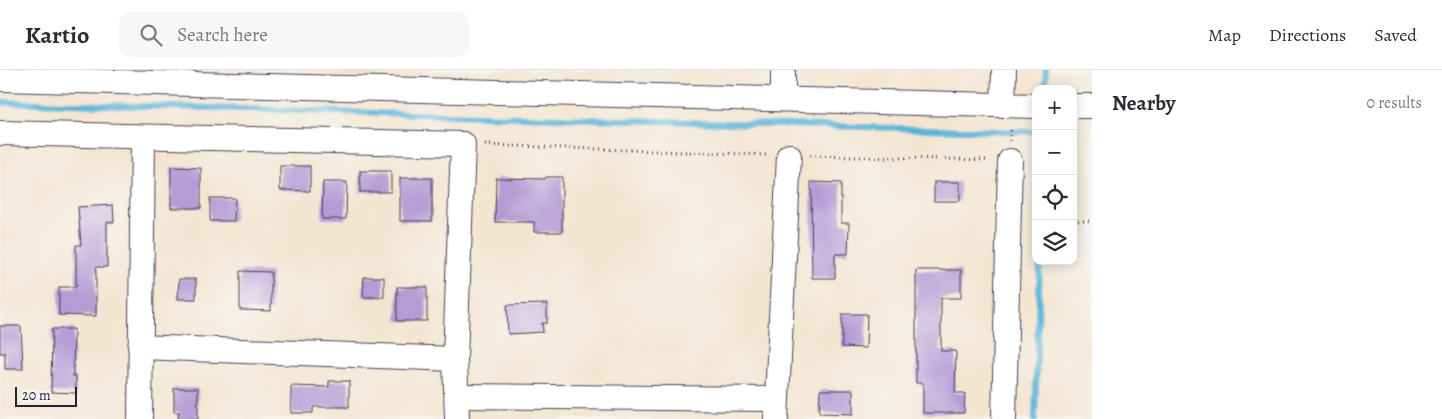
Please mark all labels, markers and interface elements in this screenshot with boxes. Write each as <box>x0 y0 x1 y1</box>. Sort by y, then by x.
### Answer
search box <box>119 12 469 57</box>
text: Kartio <box>25 19 89 51</box>
icon: search <box>137 21 165 49</box>
text: Search here <box>177 22 268 48</box>
text: Map <box>1208 23 1241 47</box>
text: Directions <box>1269 23 1346 47</box>
text: Saved <box>1374 23 1417 47</box>
map controls <box>1032 85 1077 265</box>
button: + <box>1032 85 1077 130</box>
text: Nearby <box>1112 89 1175 117</box>
text: 0 results <box>1366 92 1422 114</box>
button: − <box>1032 130 1077 175</box>
button: locate <box>1032 175 1077 220</box>
button: layers <box>1032 220 1077 265</box>
scale bar <box>15 384 78 407</box>
text: 20 m <box>22 386 51 405</box>

